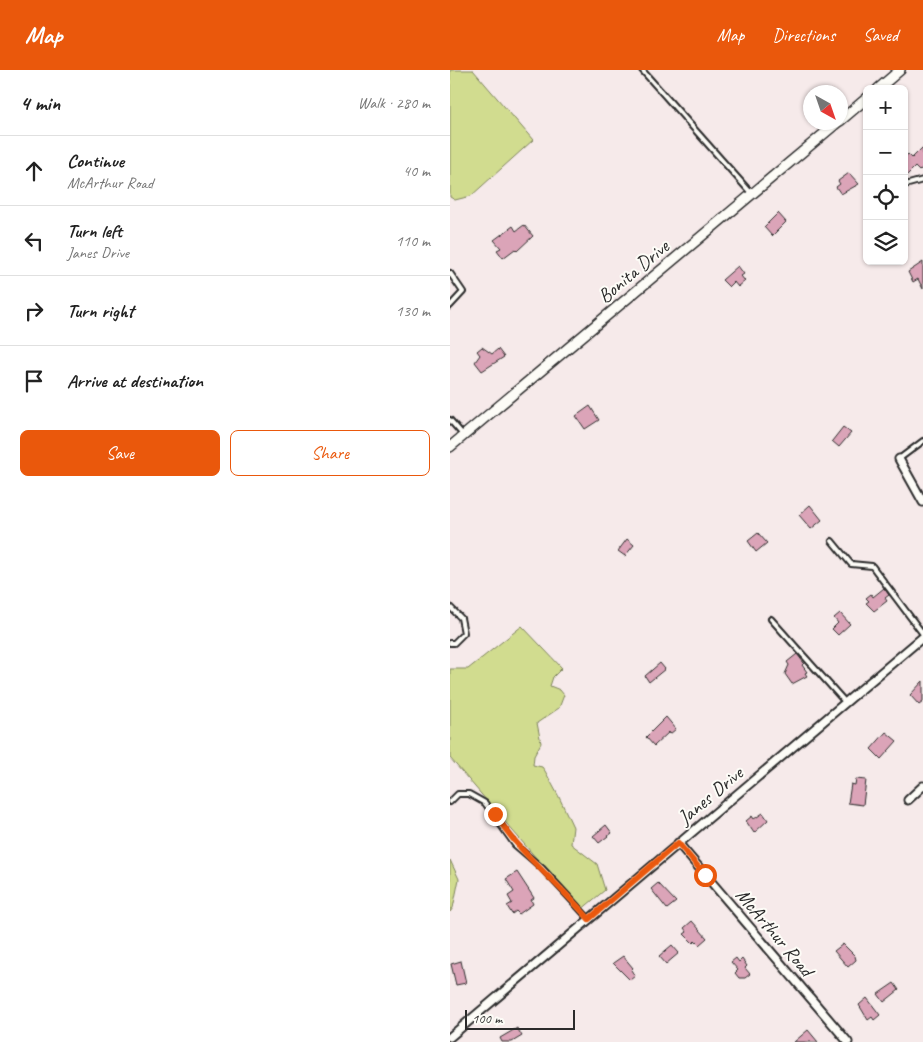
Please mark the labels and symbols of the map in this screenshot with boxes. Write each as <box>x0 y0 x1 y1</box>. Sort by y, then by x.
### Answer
north arrow <box>803 85 848 130</box>
street label: Bonita Drive <box>592 233 675 308</box>
street label: Janes Drive <box>672 760 749 830</box>
route end <box>484 803 507 826</box>
route start <box>694 864 717 887</box>
street label: McArthur Road <box>730 883 821 984</box>
scale bar <box>465 1007 575 1030</box>

